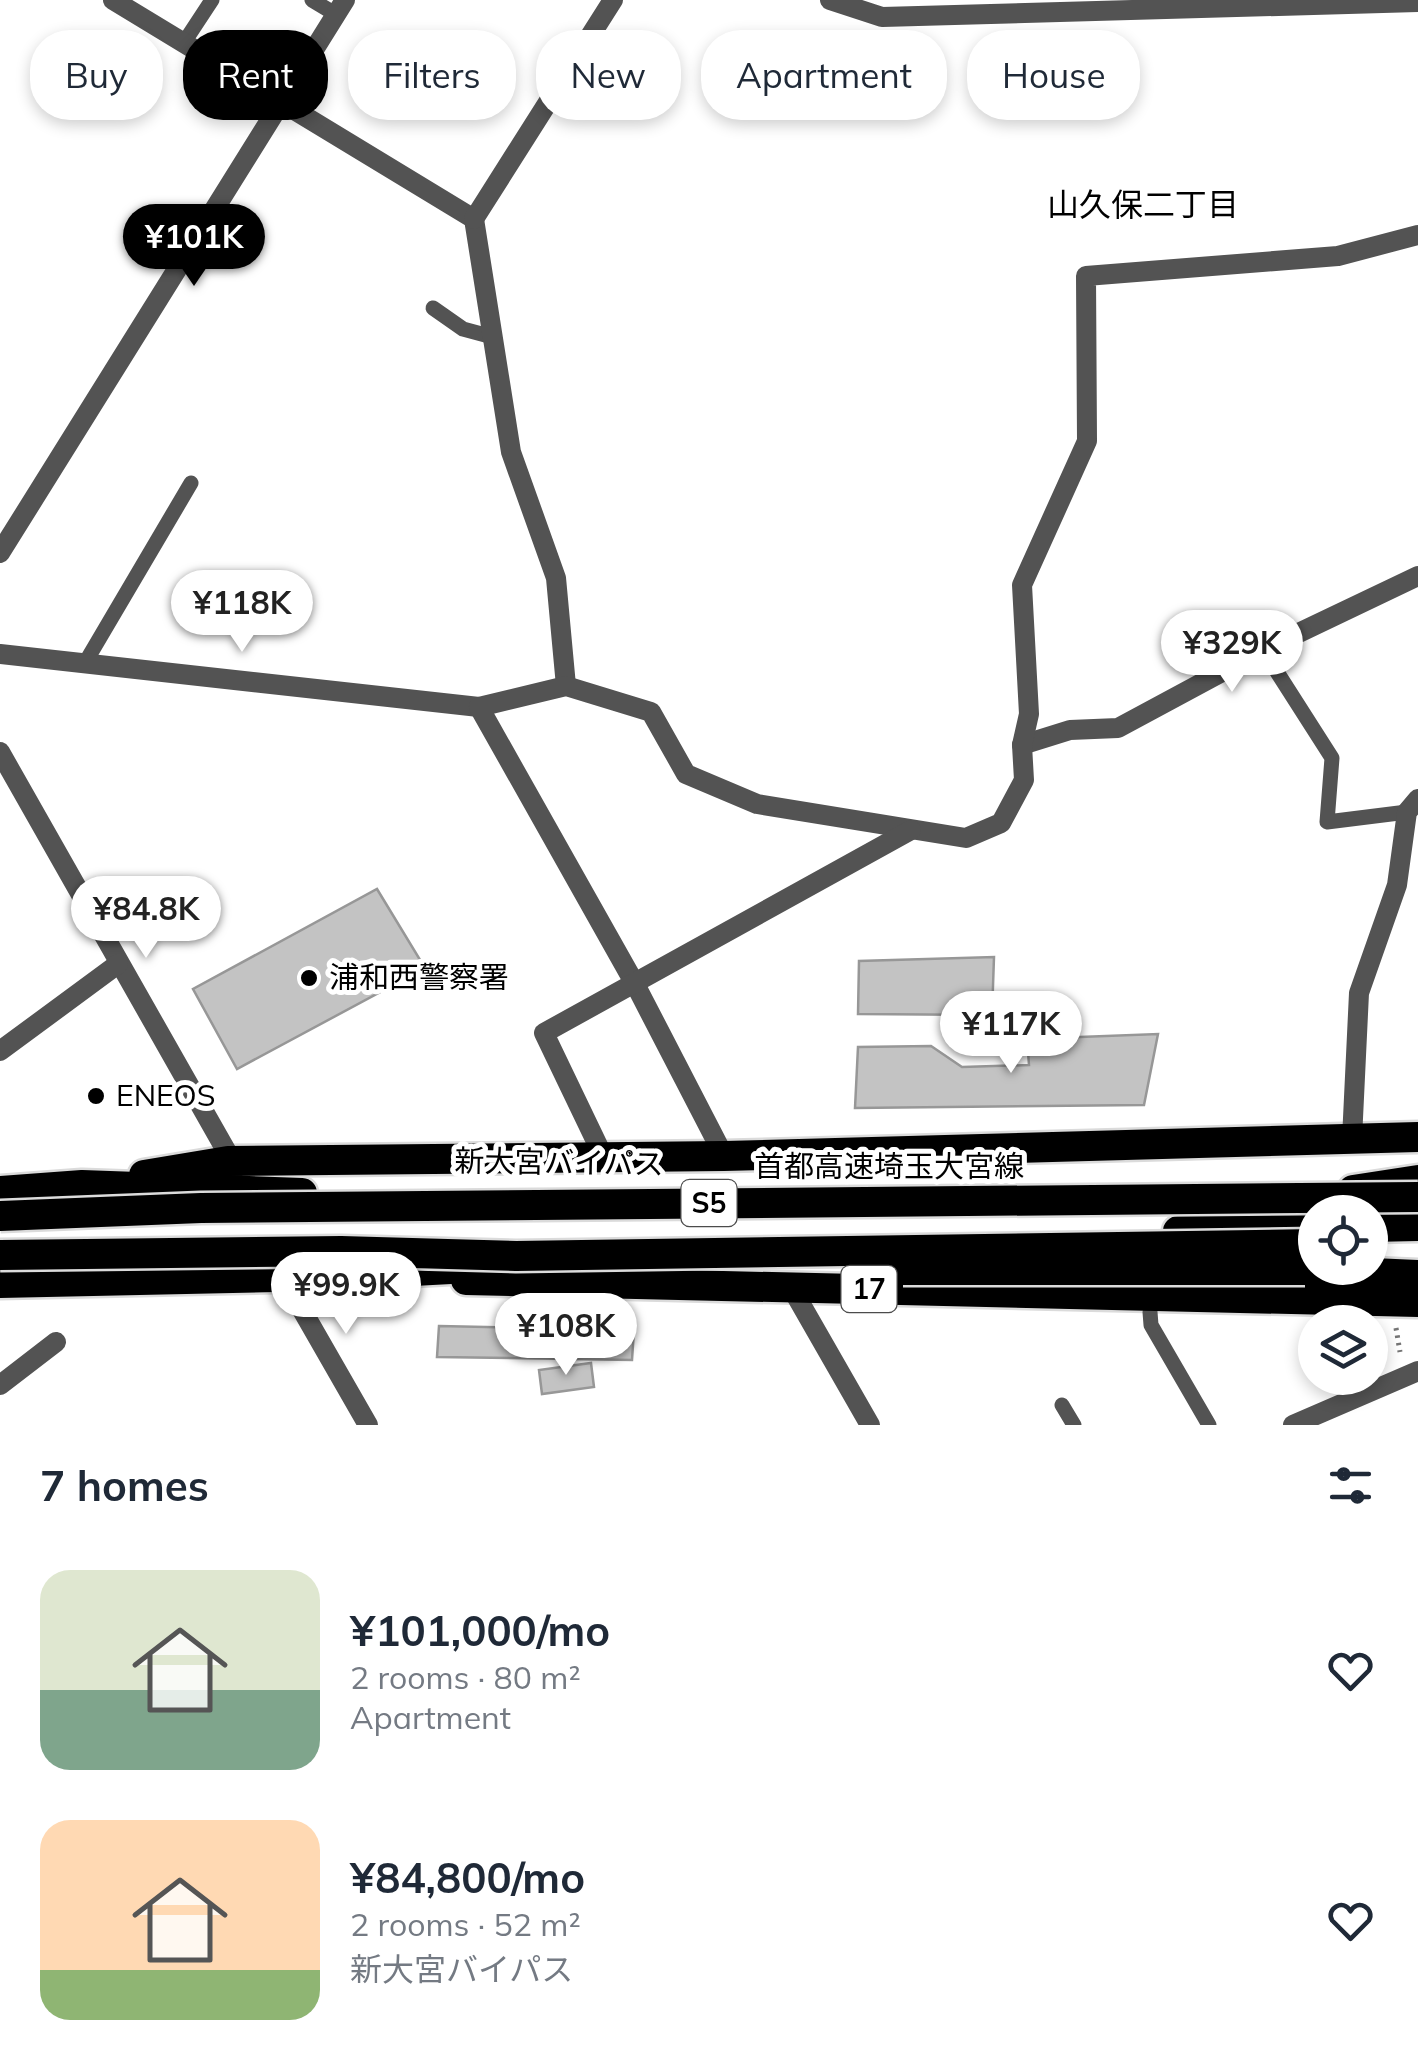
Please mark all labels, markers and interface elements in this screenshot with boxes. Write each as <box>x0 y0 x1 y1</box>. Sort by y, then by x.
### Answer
chip: Buy <box>30 30 163 120</box>
chip: Rent <box>183 30 328 120</box>
chip: Filters <box>348 30 516 120</box>
chip: New <box>536 30 681 120</box>
chip: Apartment <box>701 30 947 120</box>
chip: House <box>967 30 1140 120</box>
district label: 山久保二丁目 <box>1047 184 1239 224</box>
pin: ¥101K <box>124 204 264 289</box>
text: ¥101K <box>145 216 243 256</box>
pin: ¥118K <box>172 570 312 655</box>
text: ¥118K <box>193 582 291 622</box>
pin: ¥329K <box>1162 610 1302 695</box>
text: ¥329K <box>1183 622 1281 662</box>
pin: ¥84.8K <box>65 876 227 961</box>
text: ¥84.8K <box>93 888 199 928</box>
place label: 浦和西警察署 <box>329 958 509 996</box>
marker: 浦和西警察署 <box>298 967 320 989</box>
pin: ¥117K <box>941 991 1081 1076</box>
text: ¥117K <box>962 1003 1060 1043</box>
place label: ENEOS <box>116 1076 215 1114</box>
marker: ENEOS <box>85 1085 107 1107</box>
street label: 新大宮バイパス <box>454 1141 664 1183</box>
street label: 首都高速埼玉大宮線 <box>754 1147 1024 1185</box>
road number: S5 <box>682 1180 736 1226</box>
map controls <box>1298 1195 1388 1395</box>
button: locate <box>1298 1195 1388 1285</box>
pin: ¥99.9K <box>265 1252 427 1337</box>
text: ¥99.9K <box>293 1264 399 1304</box>
road number: 17 <box>842 1266 896 1312</box>
pin: ¥108K <box>496 1293 636 1378</box>
text: ¥108K <box>517 1305 615 1345</box>
button: layers <box>1298 1305 1388 1395</box>
icon: filters <box>1323 1458 1378 1513</box>
text: 7 homes <box>40 1459 209 1512</box>
text: ¥101,000/mo <box>350 1604 610 1657</box>
icon: home <box>120 1610 240 1730</box>
icon: heart <box>1323 1643 1378 1698</box>
text: 2 rooms · 80 m² <box>350 1657 581 1697</box>
text: Apartment <box>350 1697 511 1737</box>
text: ¥84,800/mo <box>350 1851 585 1904</box>
icon: home <box>120 1860 240 1980</box>
icon: heart <box>1323 1893 1378 1948</box>
text: 2 rooms · 52 m² <box>350 1904 581 1944</box>
text: 新大宮バイパス <box>350 1949 573 1989</box>

